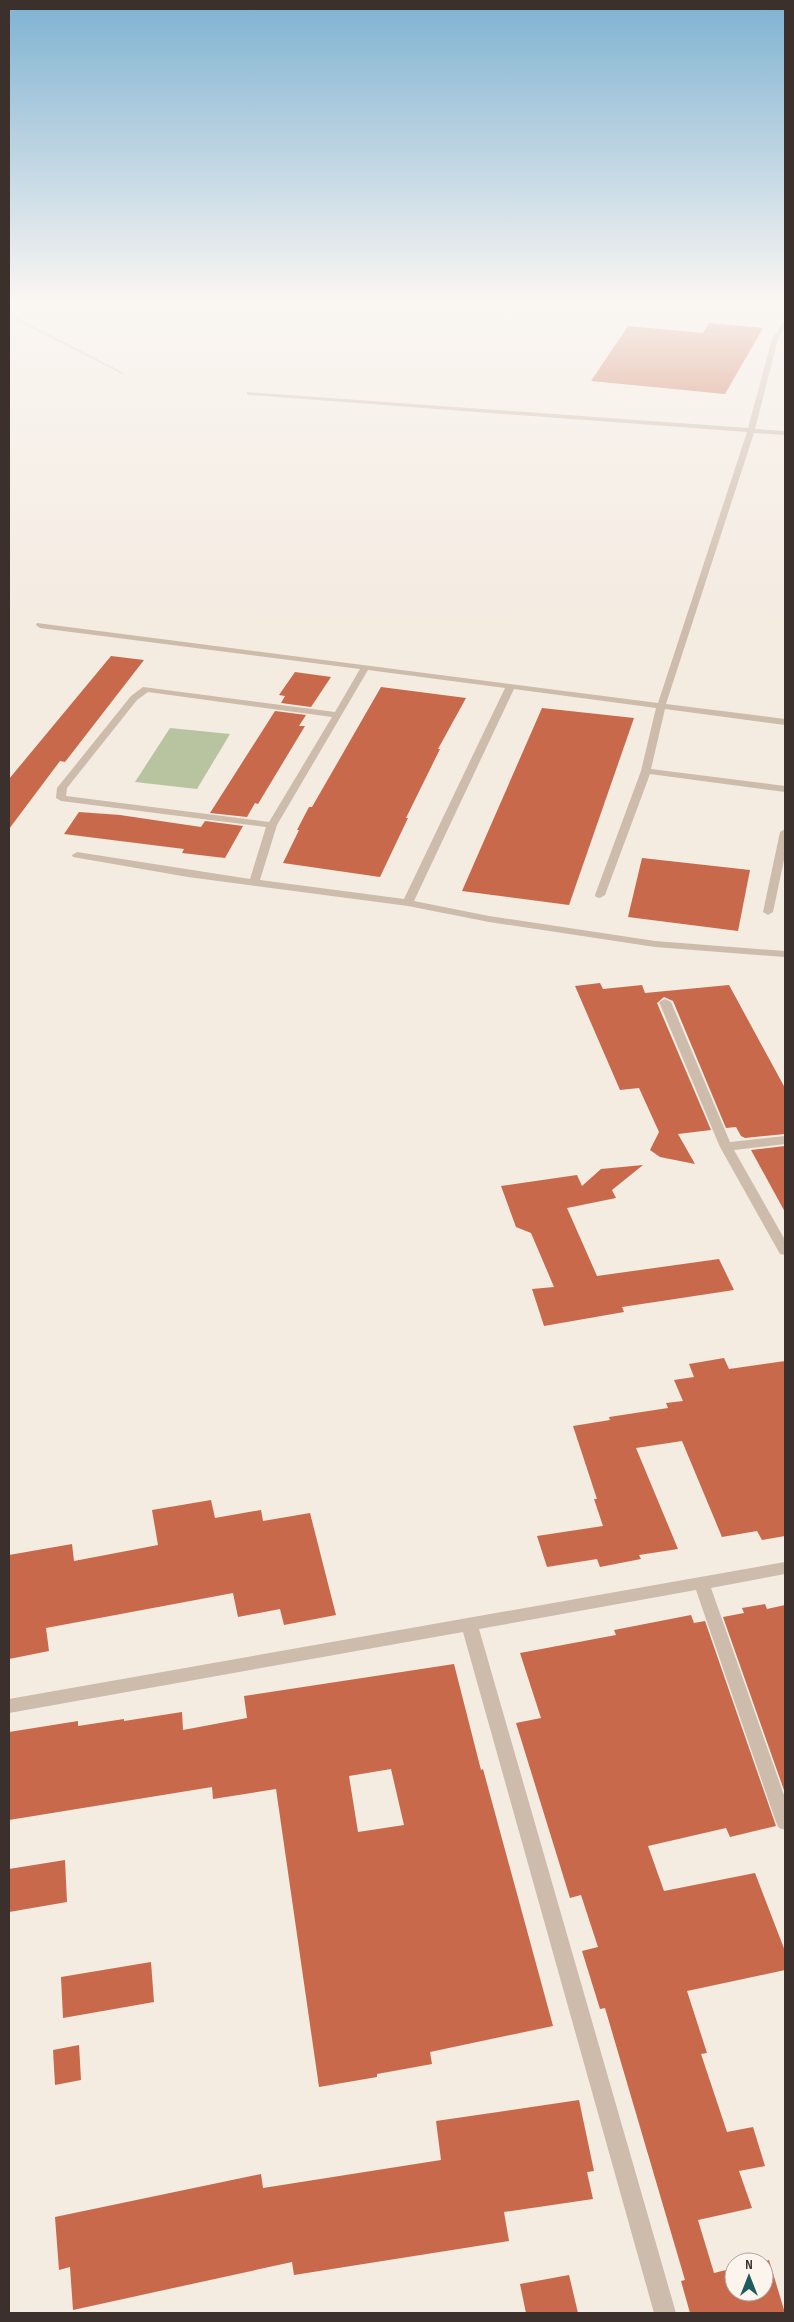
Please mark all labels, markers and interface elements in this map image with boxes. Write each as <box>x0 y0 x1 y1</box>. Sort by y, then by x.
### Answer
north arrow <box>724 2252 774 2302</box>
text: N <box>745 2256 753 2273</box>

